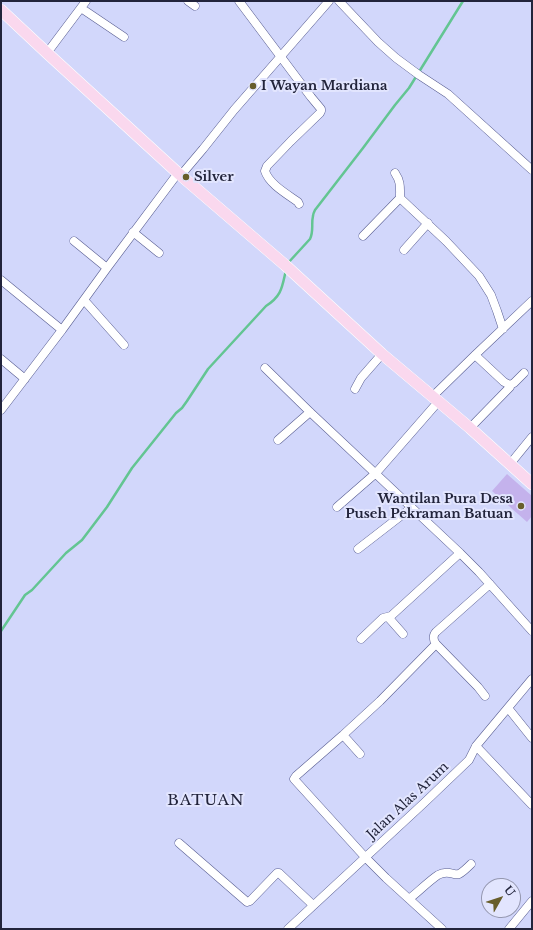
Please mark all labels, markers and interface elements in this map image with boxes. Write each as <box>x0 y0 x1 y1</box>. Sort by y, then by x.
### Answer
place label: I Wayan Mardiana <box>261 78 387 94</box>
marker: I Wayan Mardiana <box>248 81 258 91</box>
place label: Silver <box>194 169 234 185</box>
marker: Silver <box>181 172 191 182</box>
place label: Wantilan Pura Desa Puseh Pekraman Batuan <box>345 491 513 522</box>
marker: Wantilan Pura Desa Puseh Pekraman Batuan <box>516 501 526 511</box>
street label: Jalan Alas Arum <box>364 759 452 843</box>
district label: BATUAN <box>167 792 245 810</box>
north arrow <box>481 878 521 918</box>
text: U <box>501 883 518 899</box>

